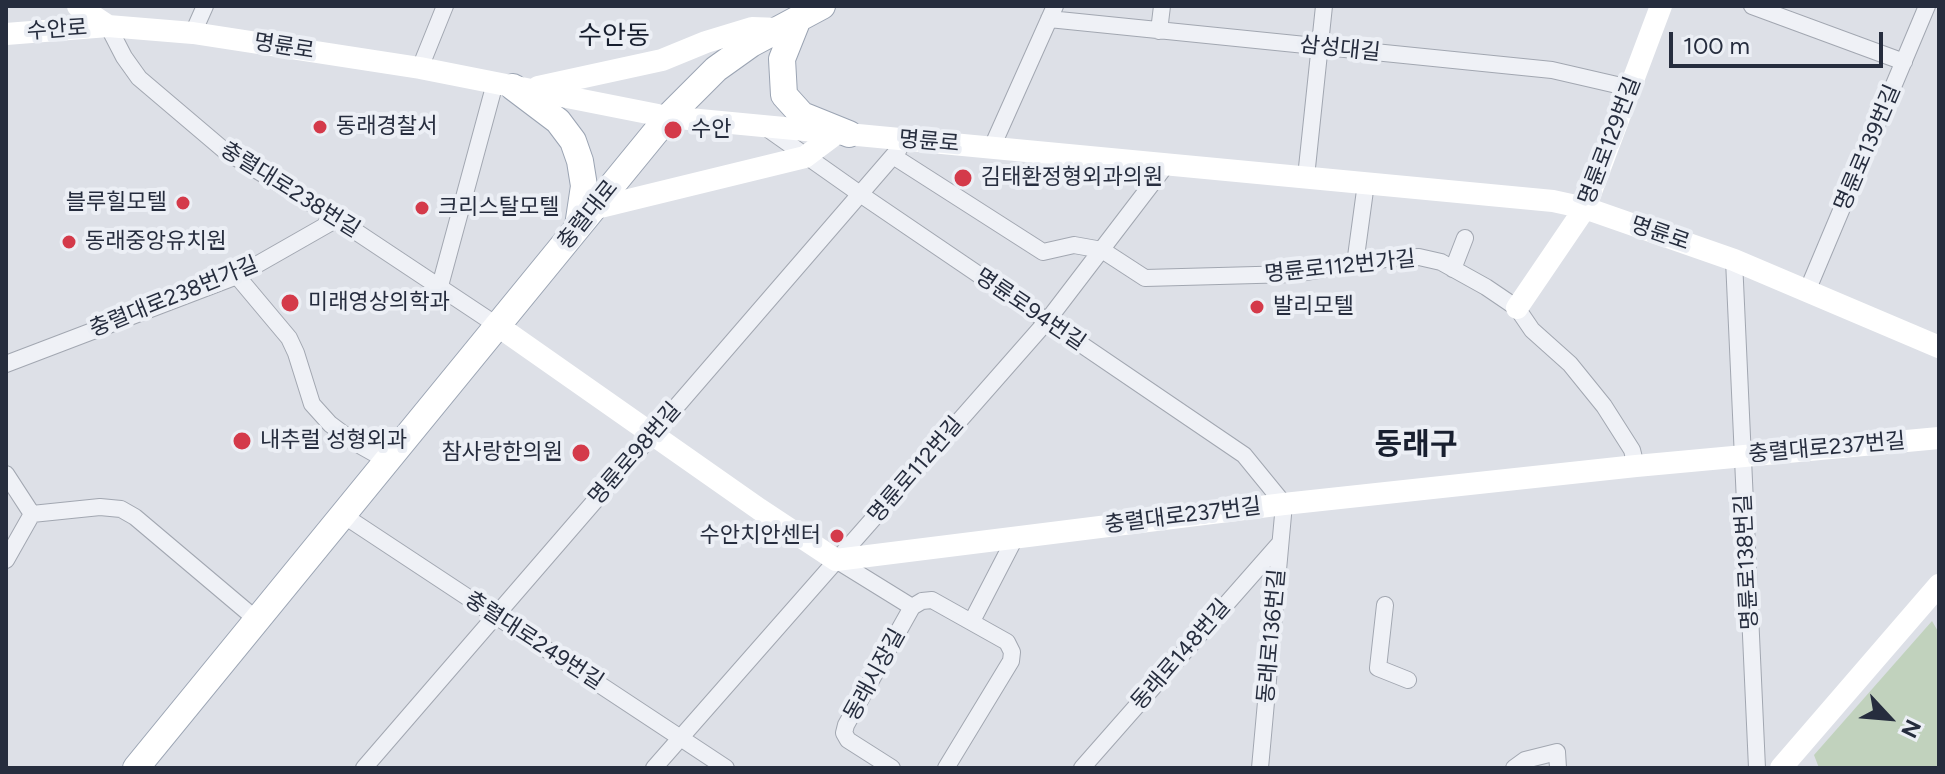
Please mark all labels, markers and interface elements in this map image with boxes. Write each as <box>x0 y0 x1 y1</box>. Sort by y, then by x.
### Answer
street label: 수안로 <box>26 15 88 45</box>
scale bar <box>1673 16 1887 66</box>
district label: 수안동 <box>578 20 650 52</box>
street label: 명륜로 <box>252 29 316 65</box>
text: 100 m <box>1683 31 1750 60</box>
street label: 삼성대길 <box>1298 32 1382 66</box>
street label: 명륜로129번길 <box>1573 73 1647 209</box>
street label: 명륜로139번길 <box>1830 81 1906 215</box>
place label: 동래경찰서 <box>336 114 437 140</box>
place label: 수안 <box>691 117 731 143</box>
marker: 동래경찰서 <box>311 118 329 136</box>
marker: 수안 <box>662 119 684 141</box>
street label: 명륜로 <box>898 126 960 158</box>
street label: 충렬대로238번길 <box>215 137 365 243</box>
place label: 김태환정형외과의원 <box>981 165 1163 191</box>
marker: 김태환정형외과의원 <box>952 167 974 189</box>
street label: 충렬대로 <box>552 175 624 255</box>
place label: 블루힐모텔 <box>66 190 167 216</box>
marker: 블루힐모텔 <box>174 194 192 212</box>
place label: 크리스탈모텔 <box>438 195 559 221</box>
marker: 크리스탈모텔 <box>413 199 431 217</box>
street label: 명륜로 <box>1627 212 1693 256</box>
place label: 동래중앙유치원 <box>85 229 227 255</box>
marker: 동래중앙유치원 <box>60 233 78 251</box>
street label: 명륜로112번가길 <box>1263 246 1417 288</box>
street label: 충렬대로238번가길 <box>86 251 262 343</box>
street label: 명륜로94번길 <box>970 263 1090 357</box>
place label: 미래영상의학과 <box>308 290 450 316</box>
marker: 미래영상의학과 <box>279 292 301 314</box>
place label: 발리모텔 <box>1273 294 1354 320</box>
marker: 발리모텔 <box>1248 298 1266 316</box>
street label: 명륜로98번길 <box>583 397 687 511</box>
street label: 명륜로112번길 <box>863 412 969 528</box>
district label: 동래구 <box>1375 427 1457 463</box>
place label: 내추럴 성형외과 <box>260 428 407 454</box>
street label: 충렬대로237번길 <box>1747 428 1907 468</box>
marker: 내추럴 성형외과 <box>231 430 253 452</box>
place label: 참사랑한의원 <box>442 440 563 466</box>
marker: 참사랑한의원 <box>570 442 592 464</box>
street label: 충렬대로237번길 <box>1103 493 1263 539</box>
street label: 명륜로138번길 <box>1730 494 1764 630</box>
place label: 수안치안센터 <box>700 523 821 549</box>
marker: 수안치안센터 <box>828 527 846 545</box>
street label: 동래로136번길 <box>1253 568 1291 704</box>
street label: 충렬대로249번길 <box>460 586 608 696</box>
street label: 동래로148번길 <box>1126 594 1236 716</box>
street label: 동래시장길 <box>839 624 911 726</box>
north arrow <box>1849 678 1929 758</box>
text: N <box>1895 715 1927 742</box>

